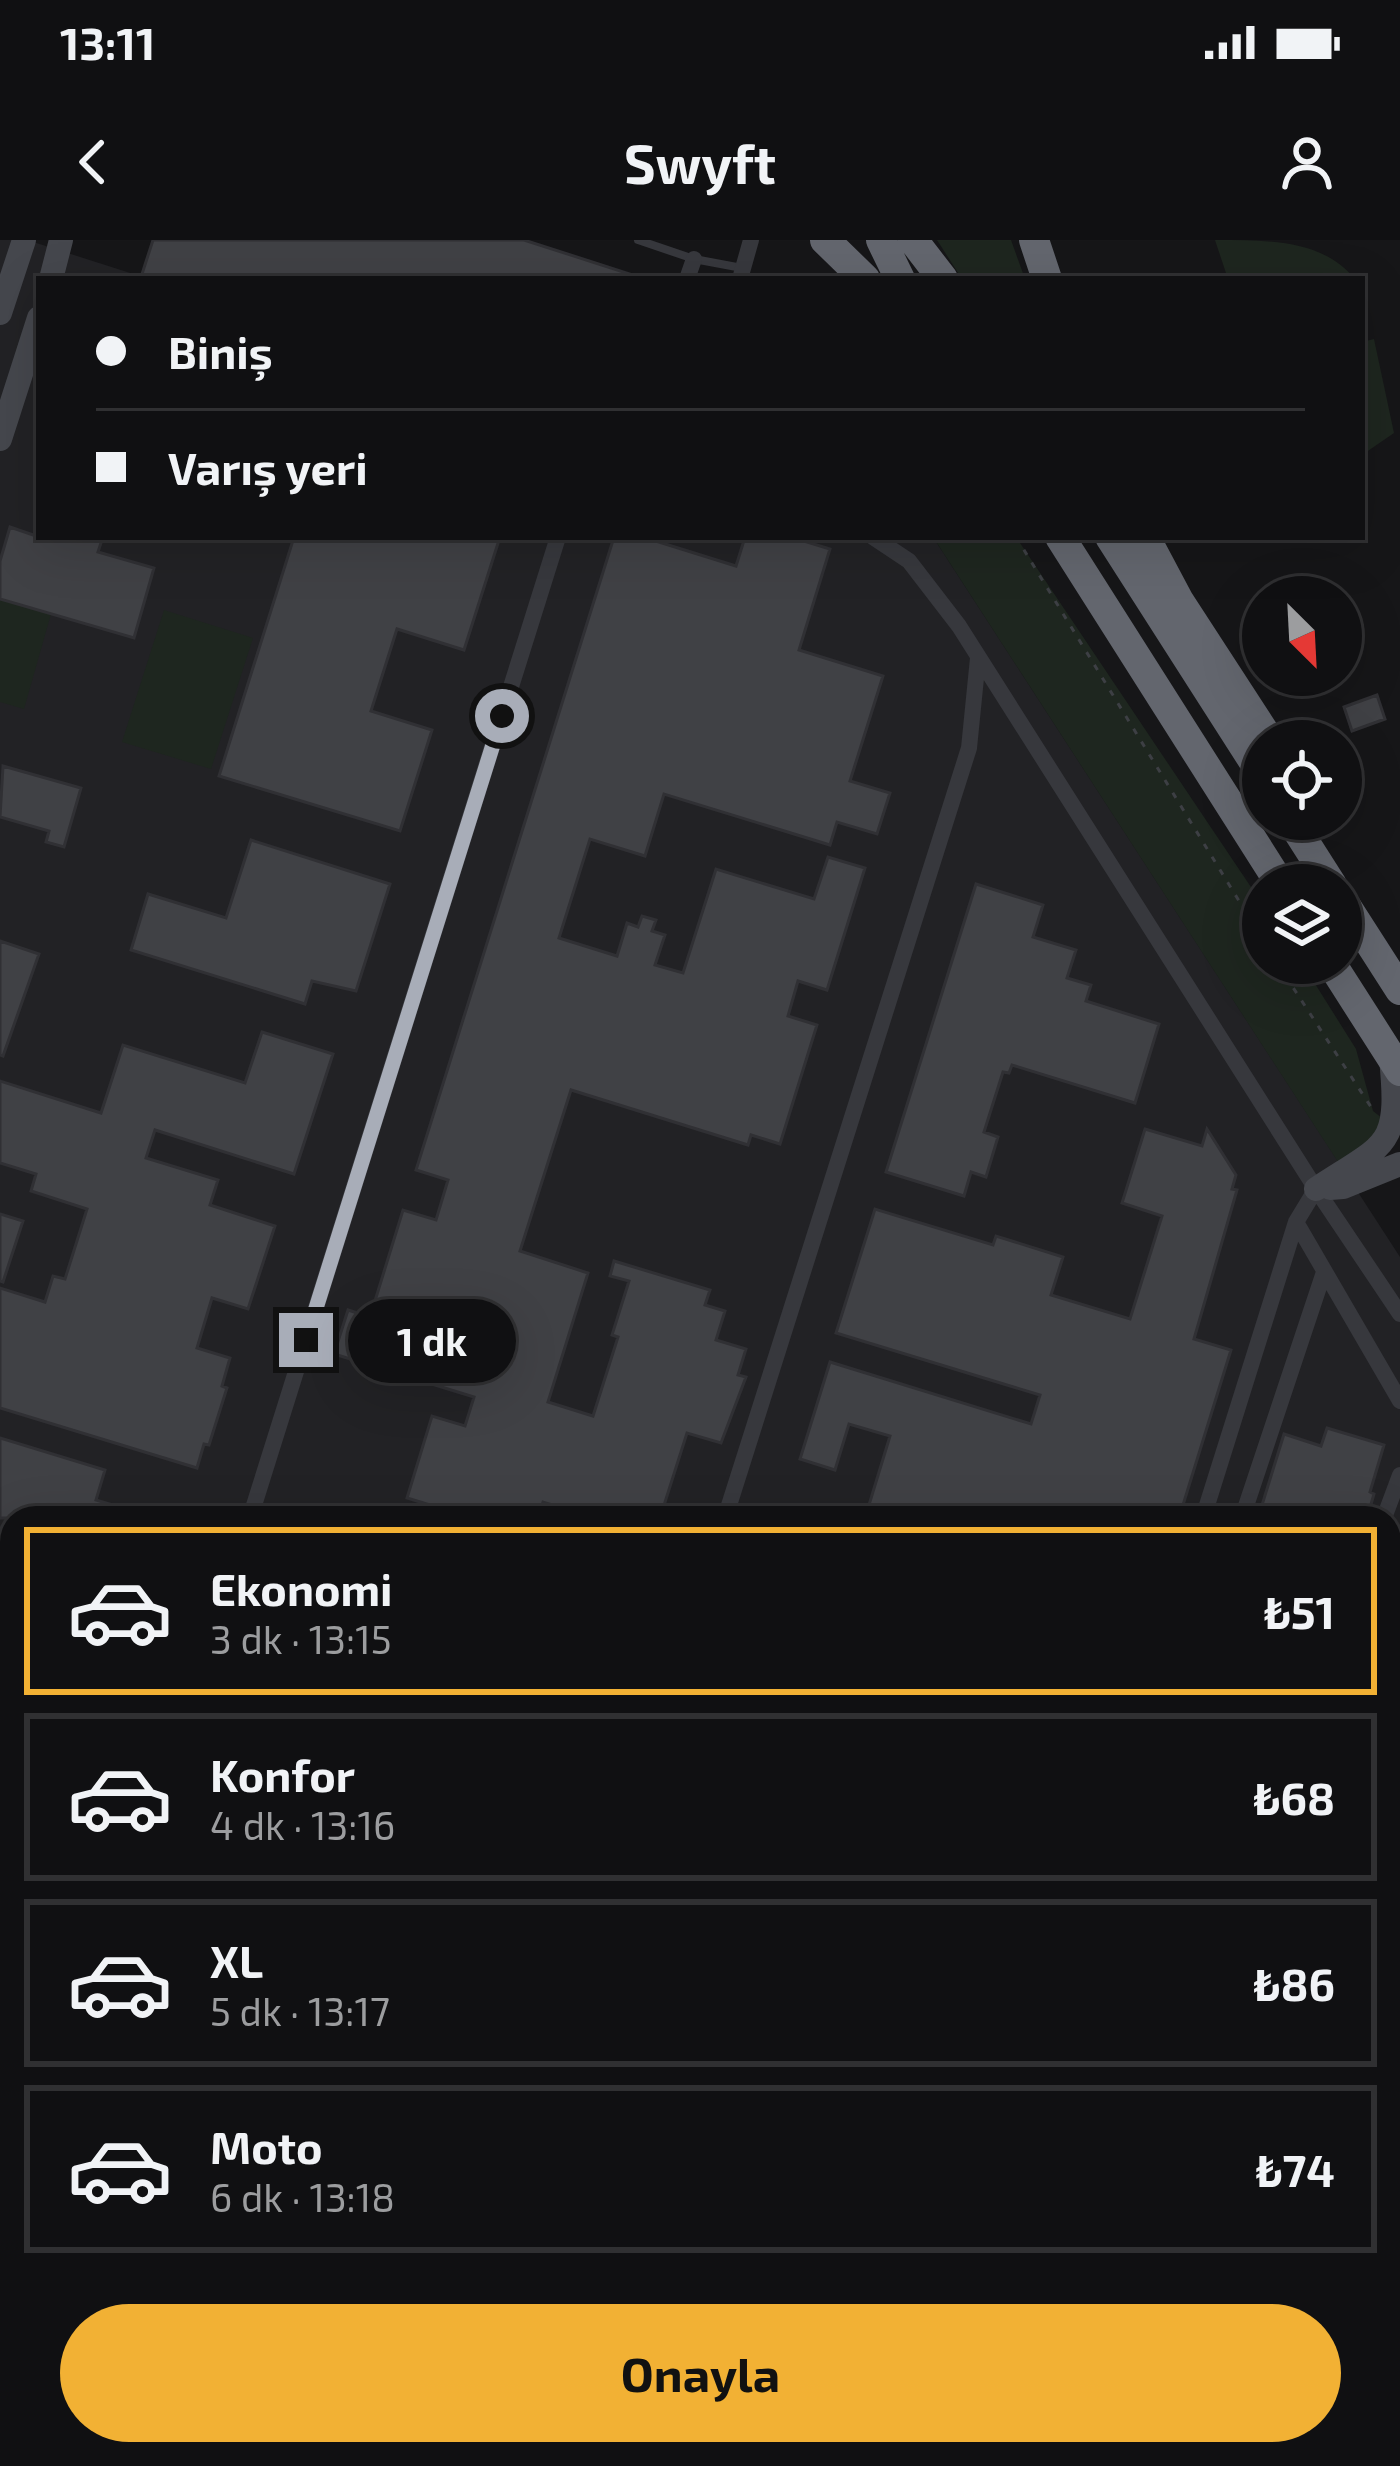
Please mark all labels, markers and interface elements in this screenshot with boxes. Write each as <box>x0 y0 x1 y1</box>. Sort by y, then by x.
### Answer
text: 13:11 <box>60 15 155 69</box>
icon: back <box>60 129 126 195</box>
icon: person <box>1274 129 1340 195</box>
text: Swyft <box>624 130 776 195</box>
text: Biniş <box>168 324 273 378</box>
text: Varış yeri <box>168 440 368 494</box>
north arrow <box>1242 576 1362 696</box>
map controls <box>1242 576 1362 984</box>
route start <box>475 689 529 743</box>
button: locate <box>1242 720 1362 840</box>
button: layers <box>1242 864 1362 984</box>
callout: 1 dk <box>348 1298 516 1382</box>
route end <box>279 1313 333 1367</box>
text: 1 dk <box>397 1317 467 1364</box>
icon: car <box>66 1557 174 1665</box>
text: Ekonomi <box>210 1561 393 1615</box>
text: ₺51 <box>1264 1584 1335 1638</box>
text: 3 dk · 13:15 <box>210 1615 392 1662</box>
icon: car <box>66 1743 174 1851</box>
text: Konfor <box>210 1747 355 1801</box>
text: ₺68 <box>1254 1770 1335 1824</box>
text: 4 dk · 13:16 <box>210 1801 395 1848</box>
icon: car <box>66 1929 174 2037</box>
text: XL <box>210 1933 263 1987</box>
text: ₺86 <box>1254 1956 1335 2010</box>
text: 5 dk · 13:17 <box>210 1987 390 2034</box>
icon: car <box>66 2115 174 2223</box>
text: Moto <box>210 2119 323 2173</box>
text: ₺74 <box>1256 2142 1335 2196</box>
text: 6 dk · 13:18 <box>210 2173 395 2220</box>
button: Onayla <box>60 2304 1341 2442</box>

